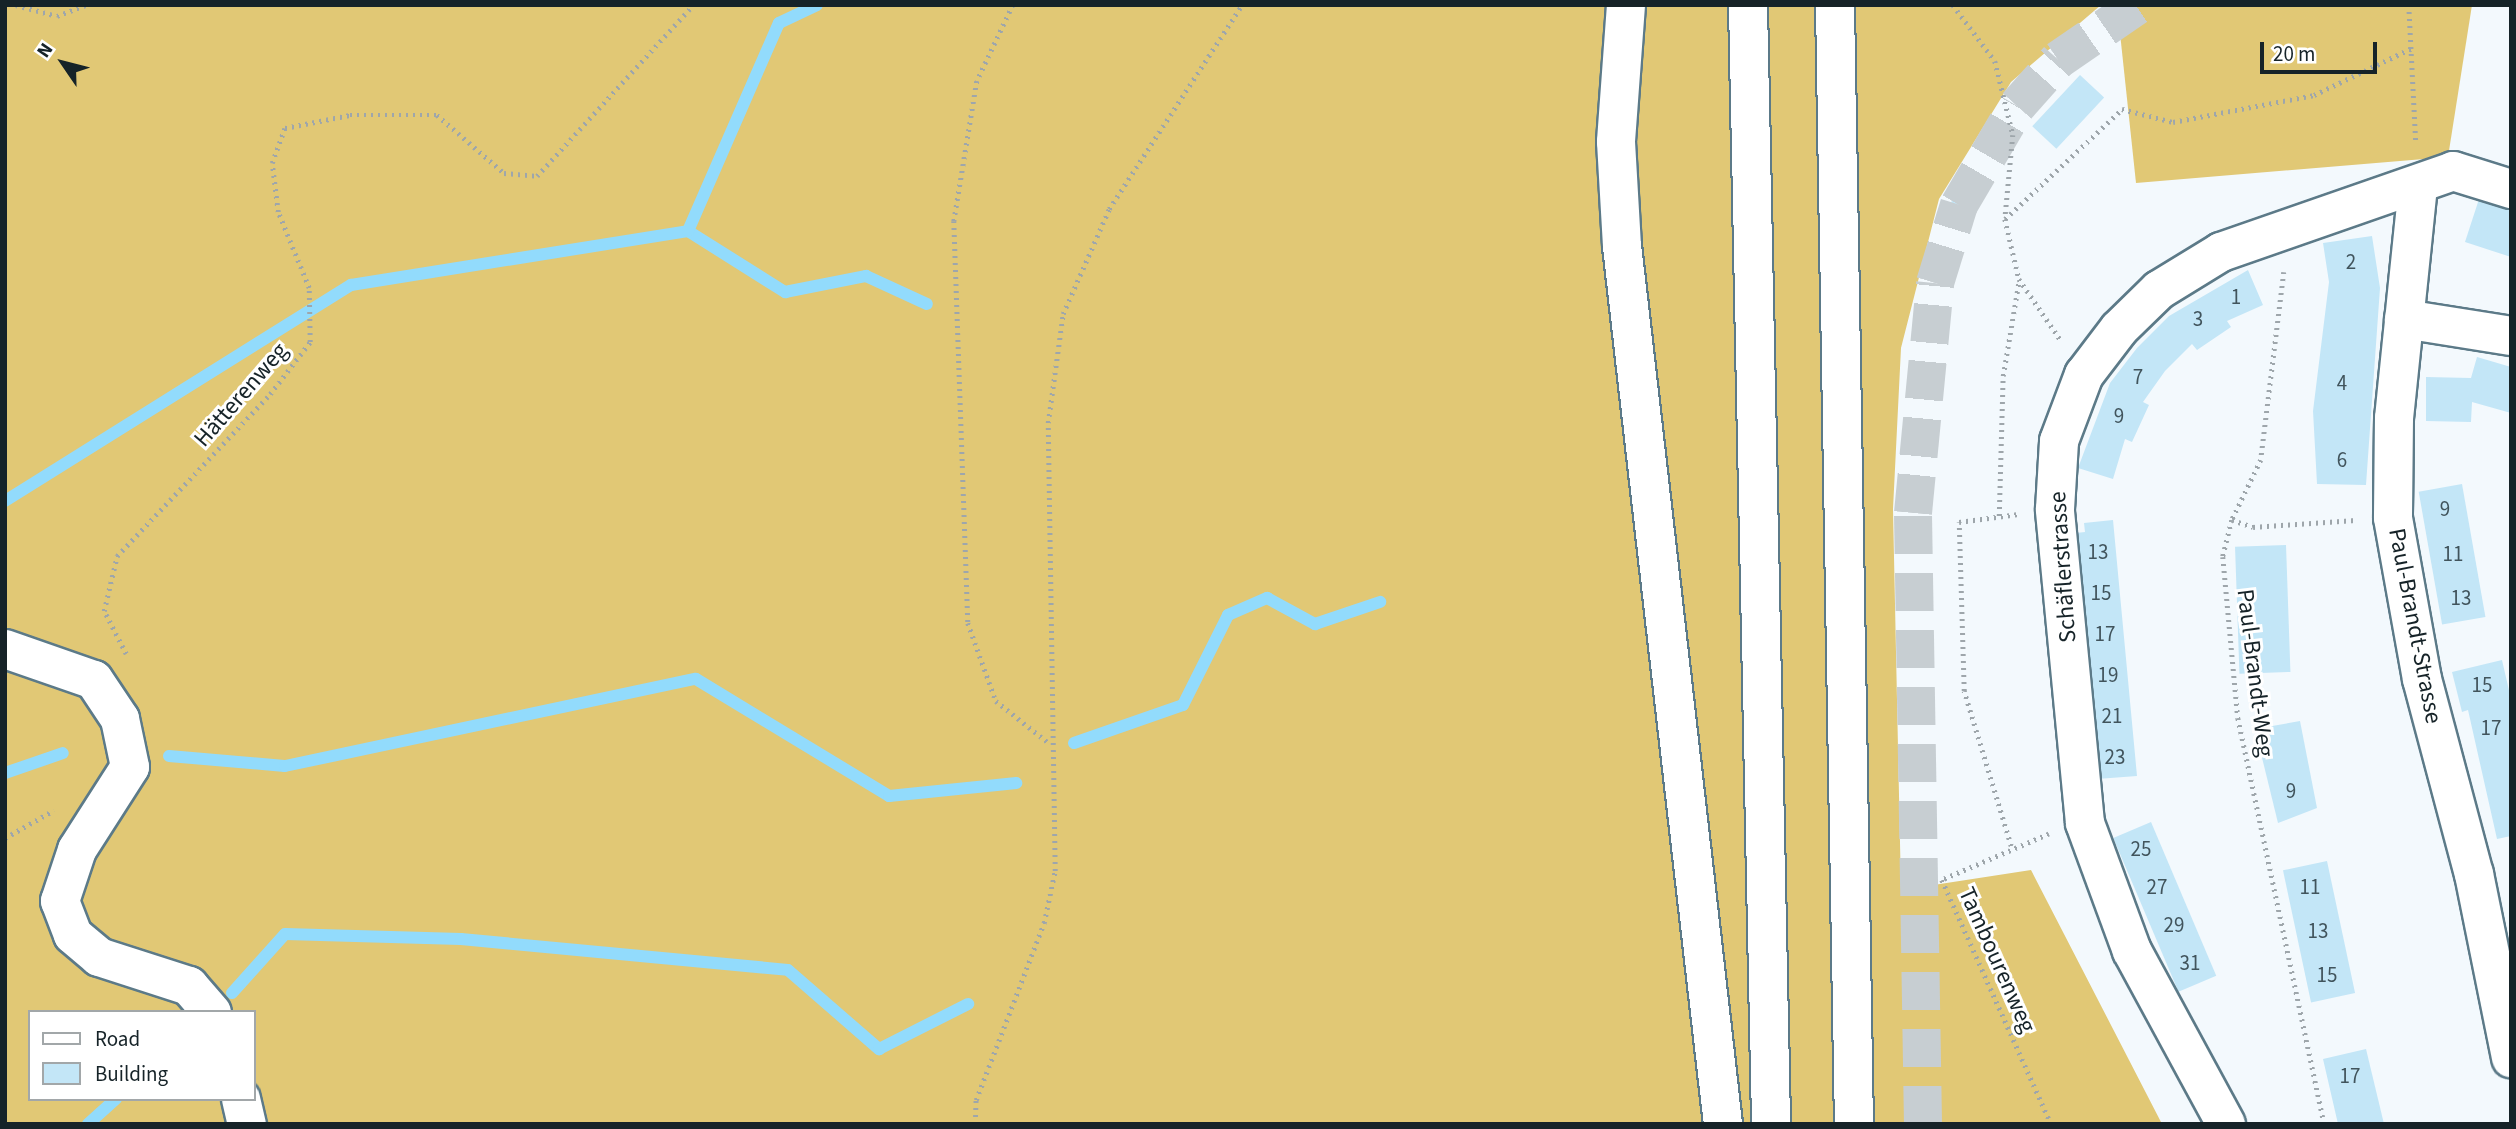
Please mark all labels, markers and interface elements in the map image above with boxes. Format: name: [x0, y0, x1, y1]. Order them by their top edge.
north arrow: [28, 28, 98, 98]
scale bar: [2264, 28, 2381, 72]
text: N: [31, 38, 60, 64]
text: 20 m: [2273, 39, 2315, 69]
house number: 2: [2346, 249, 2356, 275]
house number: 1: [2231, 284, 2241, 310]
house number: 3: [2193, 306, 2203, 332]
street label: Hätterenweg: [188, 337, 294, 453]
house number: 7: [2133, 364, 2143, 390]
house number: 4: [2337, 370, 2347, 396]
house number: 9: [2114, 403, 2124, 429]
house number: 6: [2337, 447, 2347, 473]
street label: Schäflerstrasse: [2043, 490, 2083, 644]
house number: 9: [2440, 496, 2450, 522]
street label: Paul-Brandt-Strasse: [2382, 526, 2448, 726]
house number: 13: [2088, 539, 2108, 565]
house number: 11: [2443, 541, 2463, 567]
house number: 15: [2091, 580, 2111, 606]
house number: 13: [2451, 585, 2471, 611]
street label: Paul-Brandt-Weg: [2230, 587, 2280, 759]
house number: 17: [2095, 621, 2115, 647]
house number: 19: [2098, 662, 2118, 688]
house number: 15: [2472, 672, 2492, 698]
house number: 21: [2102, 703, 2122, 729]
house number: 17: [2481, 715, 2501, 741]
house number: 23: [2105, 744, 2125, 770]
house number: 9: [2286, 778, 2296, 804]
house number: 25: [2131, 836, 2151, 862]
house number: 27: [2147, 874, 2167, 900]
house number: 11: [2300, 874, 2320, 900]
street label: Tambourenweg: [1952, 883, 2042, 1037]
house number: 29: [2164, 912, 2184, 938]
house number: 13: [2308, 918, 2328, 944]
house number: 31: [2180, 950, 2200, 976]
house number: 15: [2317, 962, 2337, 988]
legend: [28, 1010, 256, 1101]
text: Road: [95, 1024, 140, 1054]
text: Building: [95, 1059, 168, 1089]
house number: 17: [2340, 1063, 2360, 1089]

